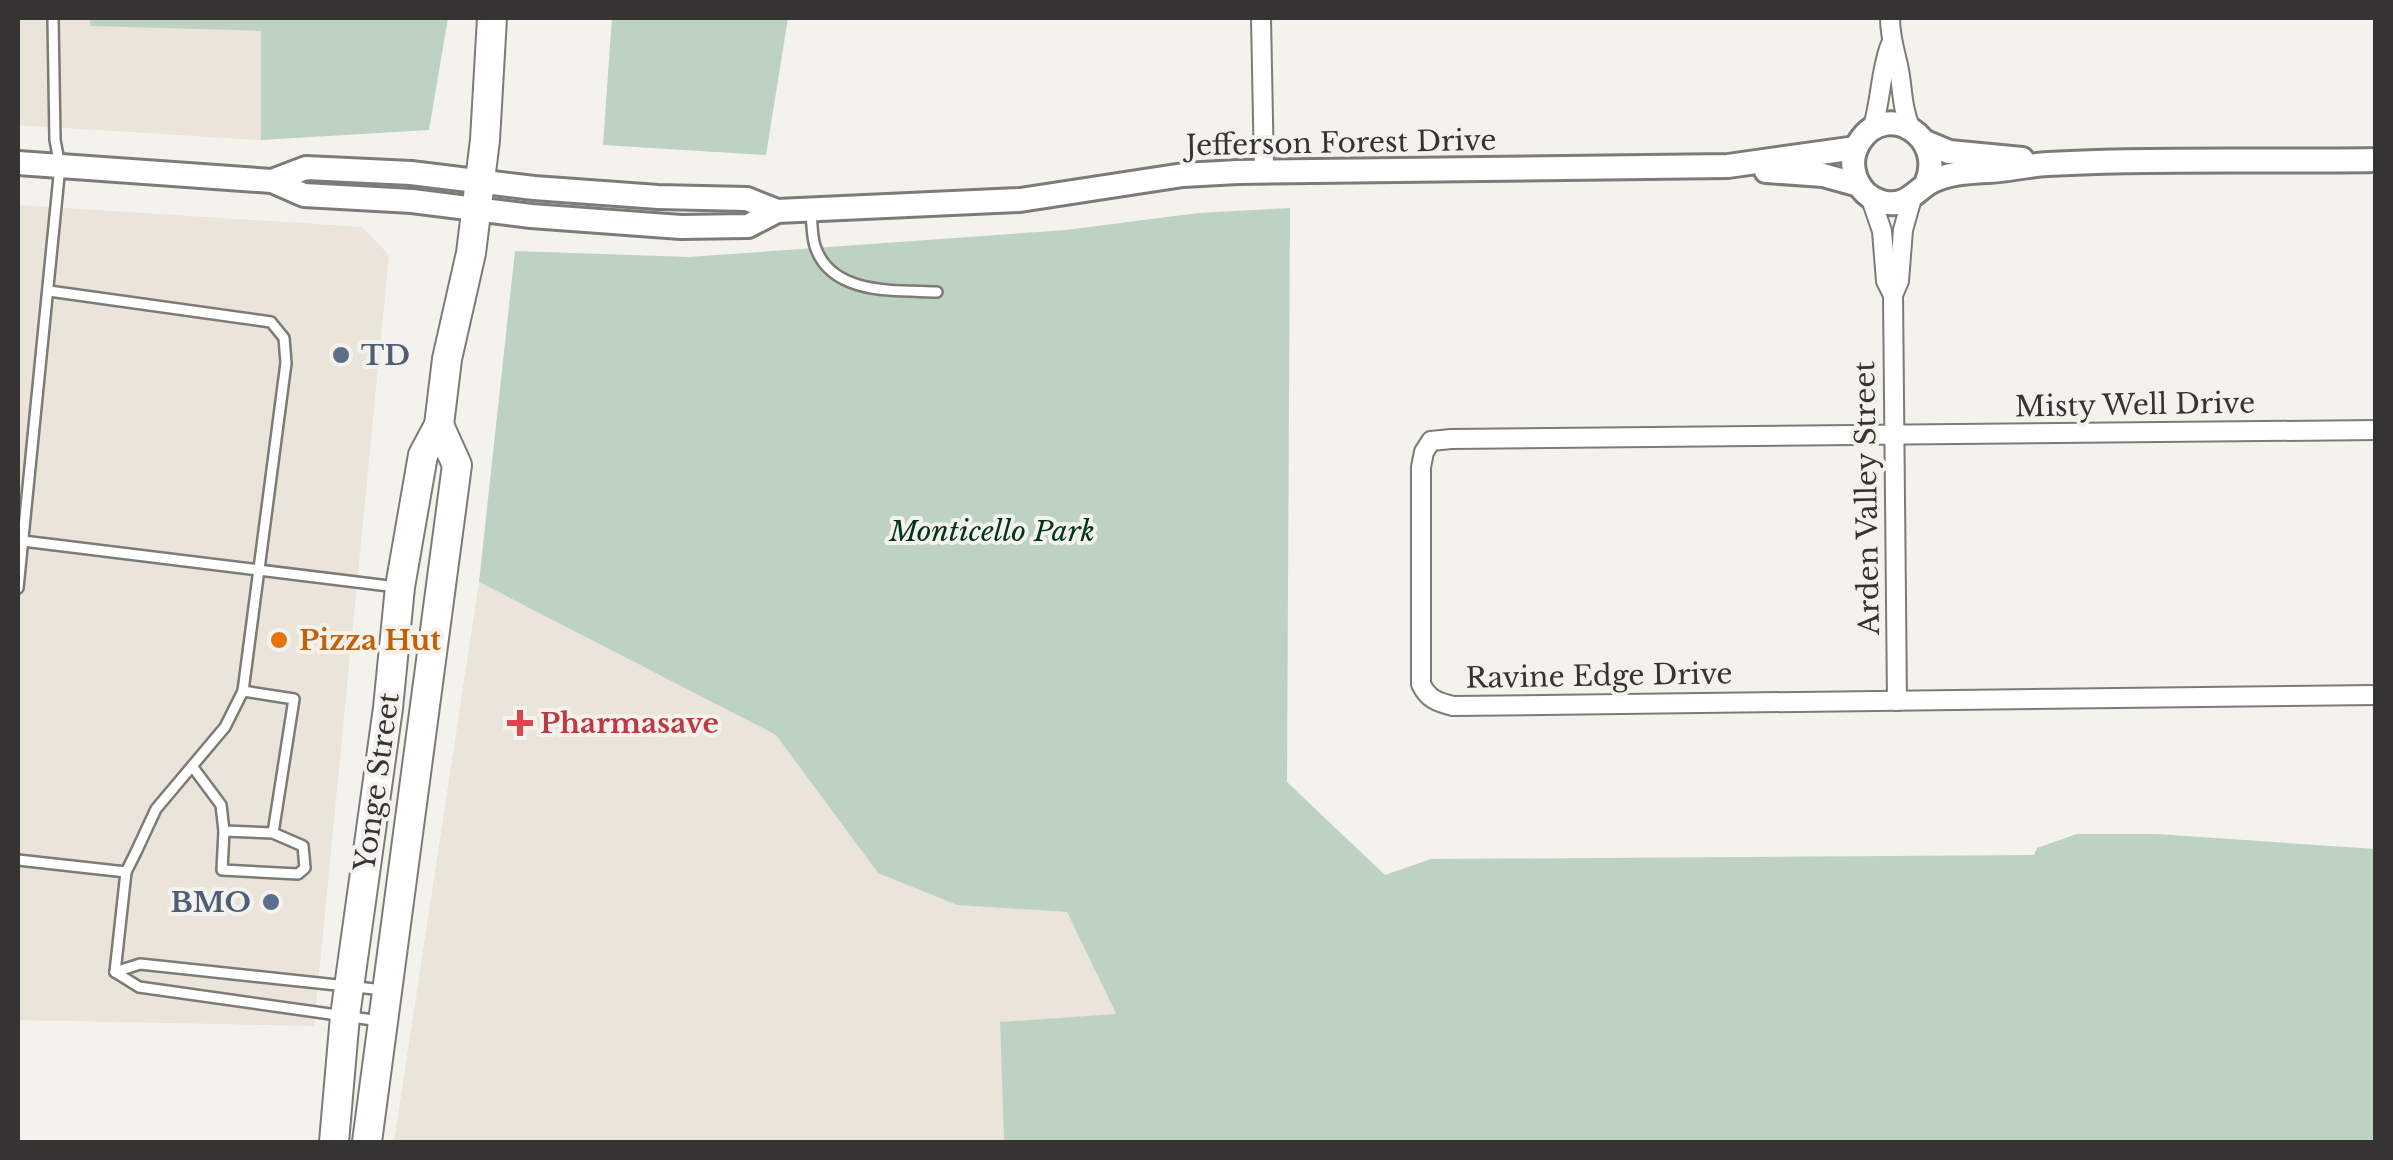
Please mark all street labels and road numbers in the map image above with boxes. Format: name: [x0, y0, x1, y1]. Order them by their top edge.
street label: Jefferson Forest Drive: [1181, 123, 1497, 163]
street label: Arden Valley Street: [1847, 360, 1887, 636]
street label: Misty Well Drive: [2015, 385, 2255, 425]
street label: Ravine Edge Drive: [1465, 656, 1733, 696]
street label: Yonge Street: [347, 690, 407, 875]

